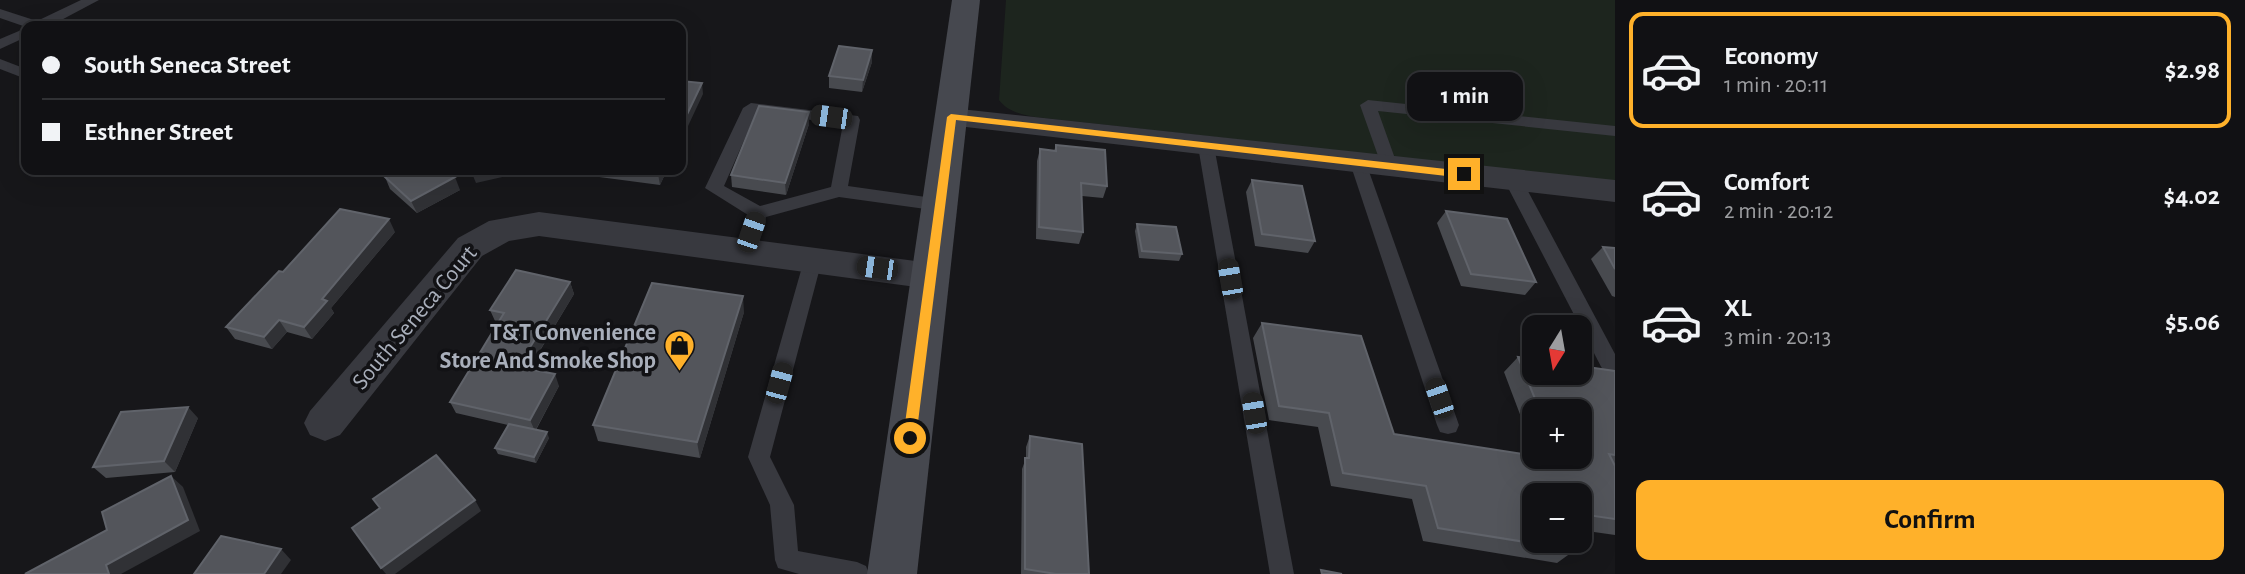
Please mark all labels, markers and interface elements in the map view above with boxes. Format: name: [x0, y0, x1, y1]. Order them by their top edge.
icon: car: [1640, 39, 1703, 102]
text: Economy: [1724, 43, 1818, 69]
text: South Seneca Street: [84, 52, 291, 78]
text: $2.98: [2165, 57, 2220, 83]
callout: 1 min: [1406, 72, 1522, 122]
text: 1 min · 20:11: [1724, 74, 1828, 97]
text: 1 min: [1441, 85, 1489, 108]
car: [809, 104, 854, 130]
text: Esthner Street: [84, 119, 233, 145]
route end: [1448, 158, 1480, 190]
icon: car: [1640, 165, 1703, 228]
text: Comfort: [1724, 169, 1809, 195]
text: $4.02: [2163, 183, 2220, 209]
text: 2 min · 20:12: [1724, 200, 1833, 223]
car: [735, 209, 768, 255]
street label: South Seneca Court: [348, 241, 482, 394]
car: [855, 255, 900, 281]
car: [1217, 256, 1244, 302]
icon: car: [1640, 291, 1703, 354]
text: XL: [1724, 295, 1751, 321]
text: $5.06: [2165, 309, 2220, 335]
north arrow: [1522, 315, 1592, 385]
map controls: [1522, 315, 1592, 553]
place label: T&T Convenience Store And Smoke Shop: [440, 321, 656, 373]
text: 3 min · 20:13: [1724, 326, 1831, 349]
shop icon: T&T Convenience Store And Smoke Shop: [662, 329, 696, 373]
car: [764, 360, 795, 406]
car: [1423, 375, 1456, 421]
car: [1241, 390, 1268, 436]
button: +: [1522, 399, 1592, 469]
route start: [894, 422, 926, 454]
button: Confirm: [1636, 480, 2224, 560]
button: −: [1522, 483, 1592, 553]

